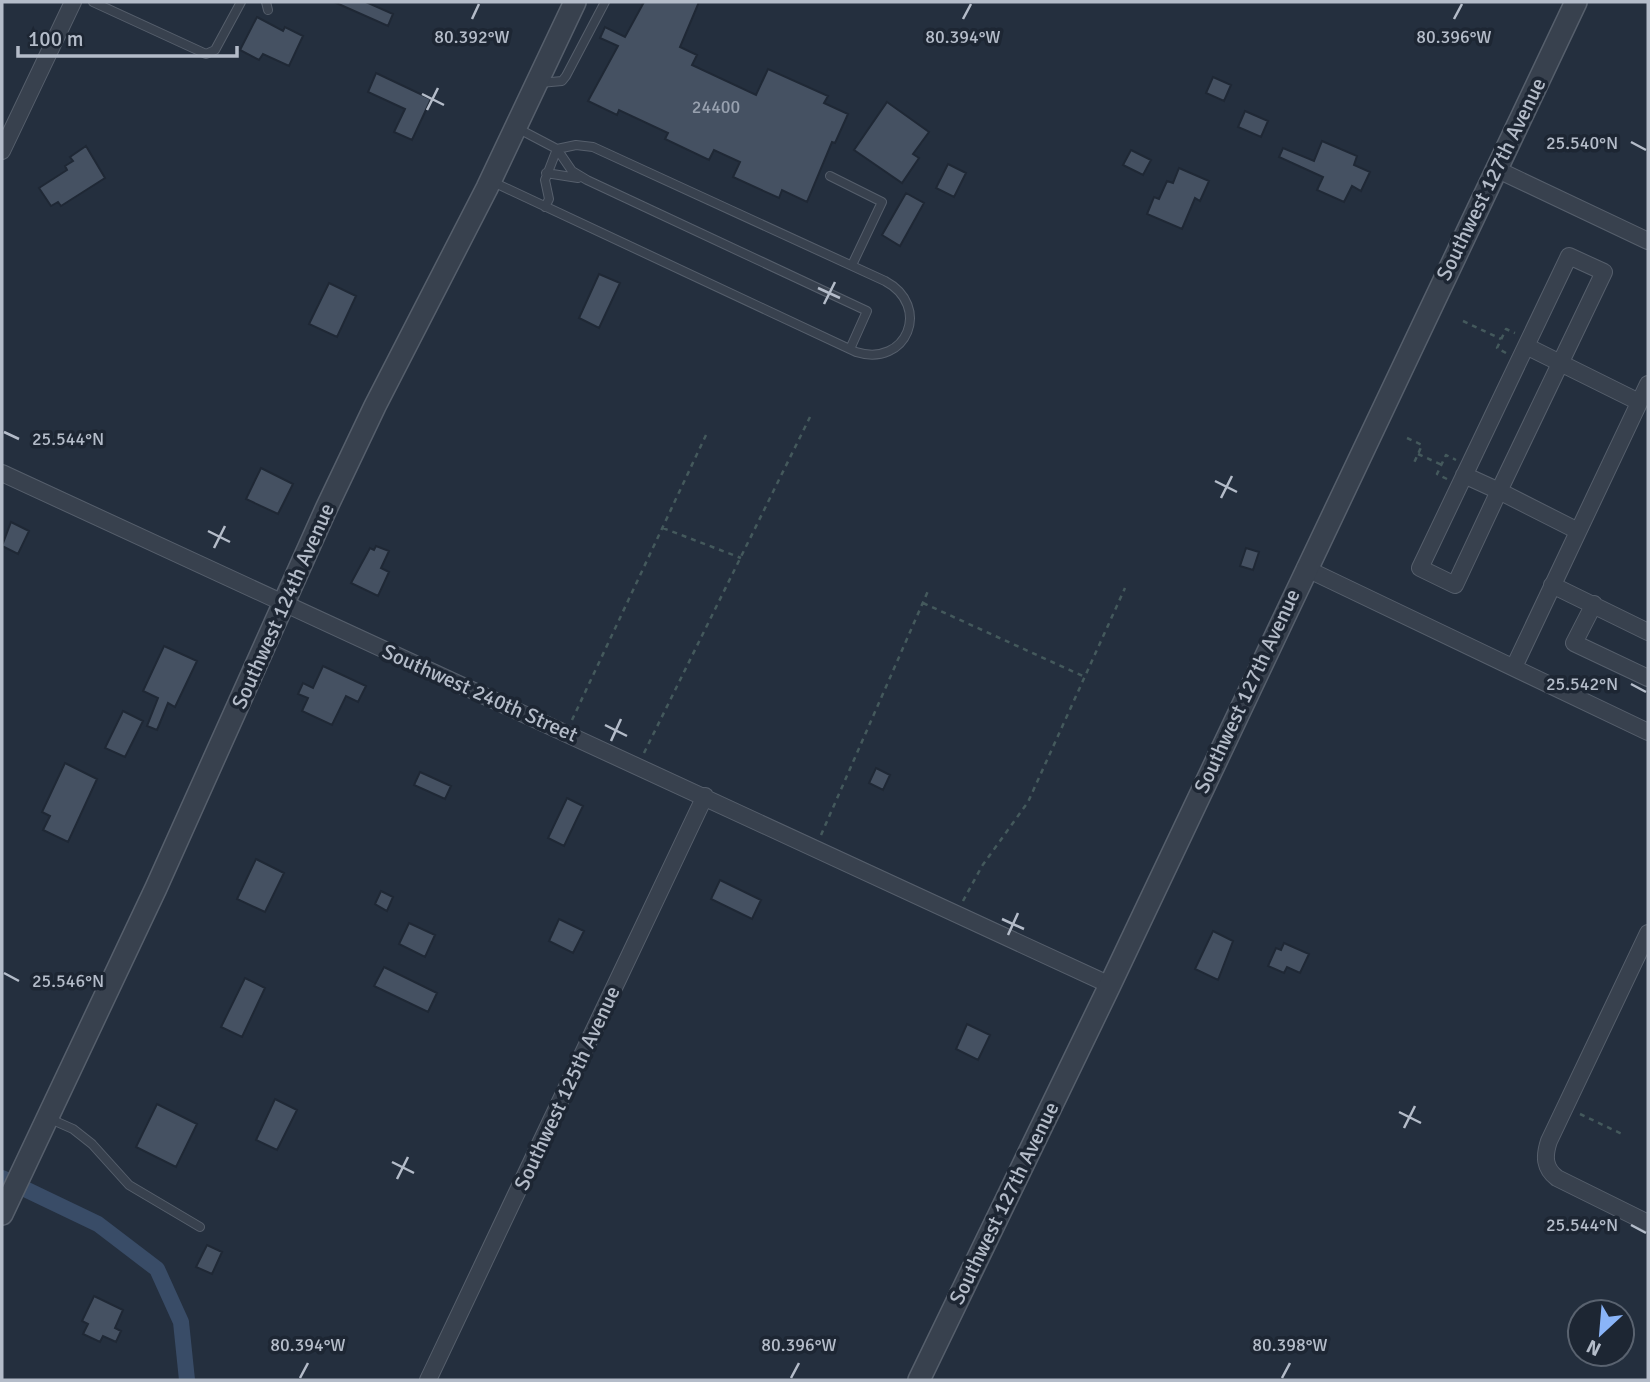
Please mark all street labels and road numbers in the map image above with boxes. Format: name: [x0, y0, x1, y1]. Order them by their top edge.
street label: Southwest 127th Avenue: [1431, 73, 1551, 285]
street label: Southwest 124th Avenue: [226, 499, 340, 713]
street label: Southwest 127th Avenue: [1188, 585, 1306, 797]
street label: Southwest 240th Street: [378, 638, 582, 748]
street label: Southwest 125th Avenue: [508, 982, 626, 1194]
street label: Southwest 127th Avenue: [944, 1097, 1064, 1309]

